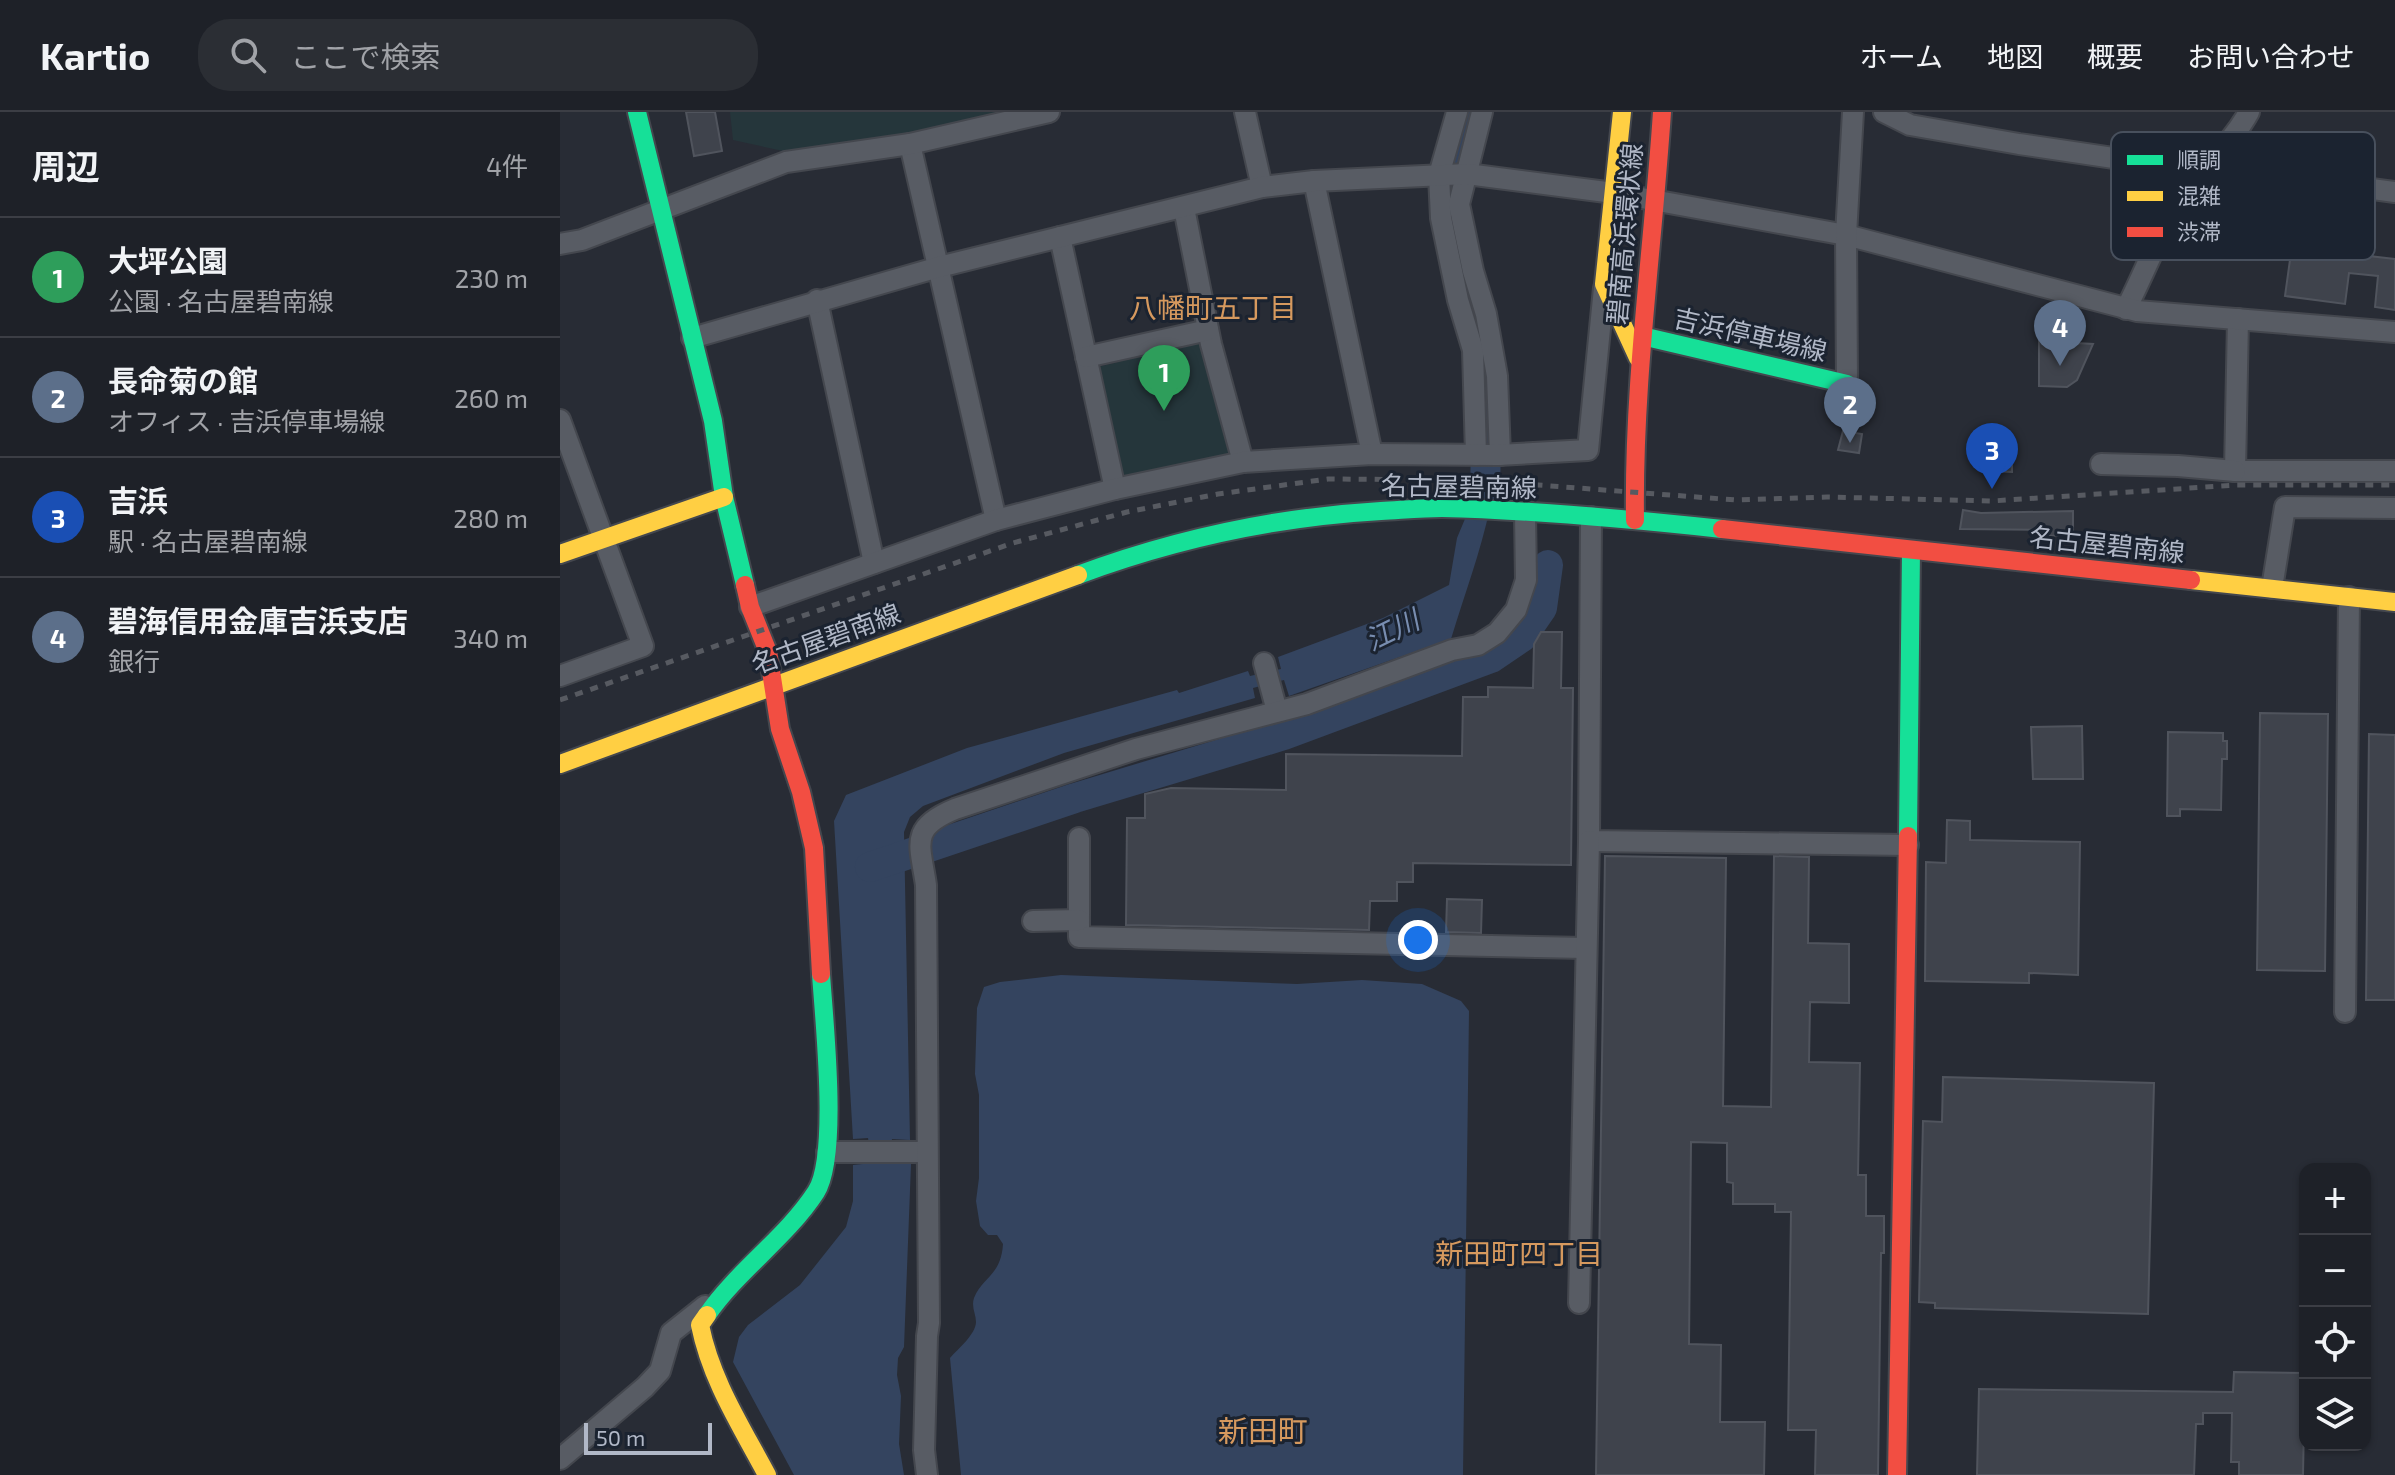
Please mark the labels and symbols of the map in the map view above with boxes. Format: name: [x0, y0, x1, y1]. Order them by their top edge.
legend: [2111, 132, 2375, 260]
street label: 碧南高浜環状線: [1600, 142, 1647, 326]
text: 順調: [2177, 146, 2221, 172]
text: 混雑: [2177, 182, 2221, 208]
text: 渋滞: [2177, 218, 2221, 244]
district label: 八幡町五丁目: [1129, 290, 1297, 324]
pin: 4: [2034, 300, 2086, 366]
street label: 吉浜停車場線: [1671, 301, 1830, 366]
pin: 1: [1138, 345, 1190, 411]
pin: 2: [1824, 377, 1876, 443]
pin: 3: [1966, 423, 2018, 489]
street label: 名古屋碧南線: [1381, 469, 1537, 502]
street label: 名古屋碧南線: [2028, 520, 2186, 567]
street label: 名古屋碧南線: [747, 596, 904, 679]
water label: 江川: [1359, 600, 1427, 657]
your location: [1398, 920, 1438, 960]
district label: 新田町四丁目: [1435, 1236, 1603, 1270]
district label: 新田町: [1218, 1412, 1308, 1448]
scale bar: [584, 1419, 712, 1455]

